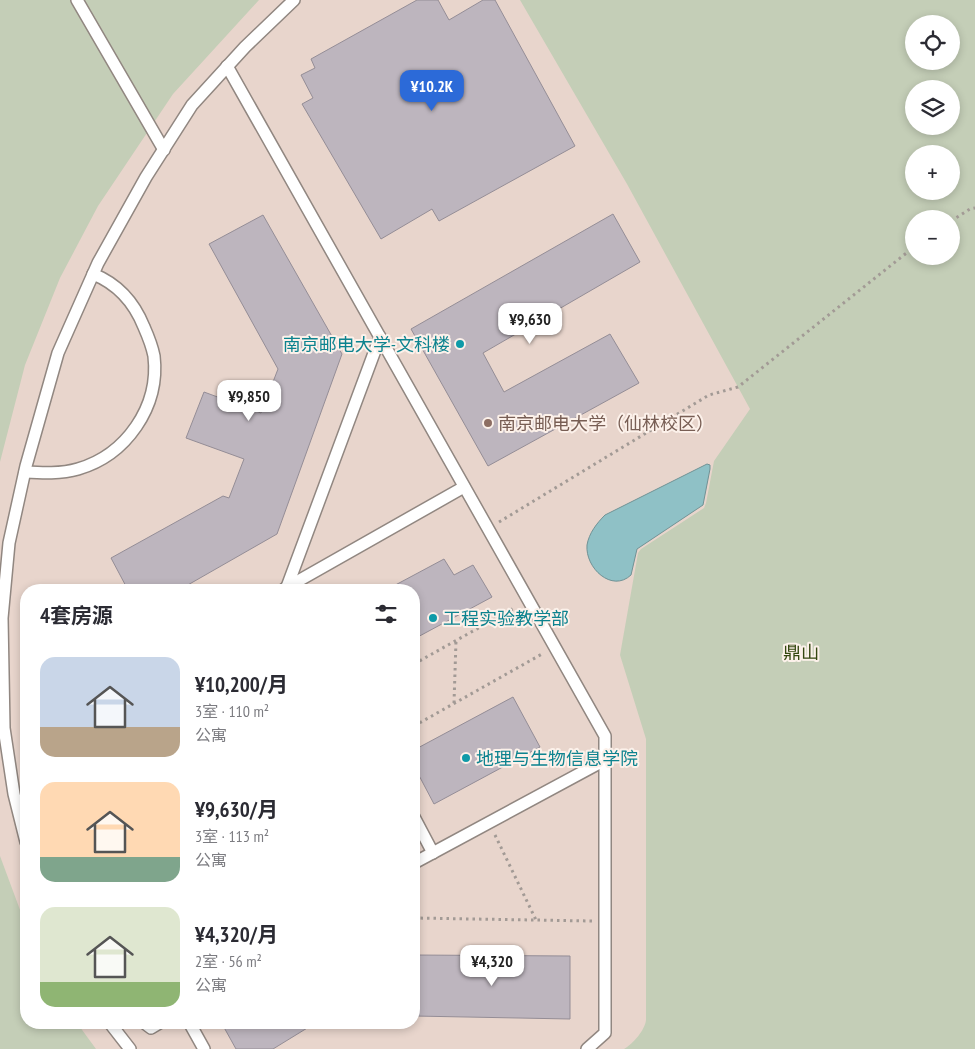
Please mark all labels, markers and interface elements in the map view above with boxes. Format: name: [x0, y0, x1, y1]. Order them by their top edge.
map controls: [905, 15, 960, 265]
button: locate: [905, 15, 960, 70]
pin: ¥10.2K: [391, 70, 473, 112]
text: ¥10.2K: [411, 76, 453, 96]
button: layers: [905, 80, 960, 135]
button: +: [905, 145, 960, 200]
button: −: [905, 210, 960, 265]
pin: ¥9,630: [489, 302, 571, 345]
text: ¥9,630: [509, 309, 551, 329]
place label: 南京邮电大学-文科楼: [283, 333, 450, 356]
marker: 南京邮电大学-文科楼: [454, 338, 466, 350]
pin: ¥9,850: [208, 380, 290, 422]
text: ¥9,850: [228, 386, 270, 406]
place label: 南京邮电大学（仙林校区）: [498, 412, 714, 435]
marker: 南京邮电大学（仙林校区）: [482, 417, 494, 429]
icon: filters: [372, 600, 400, 628]
text: 4套房源: [40, 602, 113, 629]
place label: 工程实验教学部: [443, 607, 569, 630]
marker: 工程实验教学部: [427, 612, 439, 624]
park label: 鼎山: [783, 641, 819, 664]
text: ¥10,200/月: [195, 671, 288, 698]
icon: home: [80, 677, 140, 737]
text: 3室 · 110 m²: [195, 701, 269, 721]
text: 公寓: [195, 725, 227, 745]
place label: 地理与生物信息学院: [476, 747, 638, 770]
marker: 地理与生物信息学院: [460, 752, 472, 764]
text: ¥9,630/月: [195, 796, 278, 823]
icon: home: [80, 802, 140, 862]
text: 3室 · 113 m²: [195, 826, 269, 846]
text: 公寓: [195, 850, 227, 870]
text: ¥4,320/月: [195, 921, 278, 948]
icon: home: [80, 927, 140, 987]
pin: ¥4,320: [451, 944, 533, 987]
text: 2室 · 56 m²: [195, 951, 262, 971]
text: ¥4,320: [471, 951, 513, 971]
text: 公寓: [195, 975, 227, 995]

